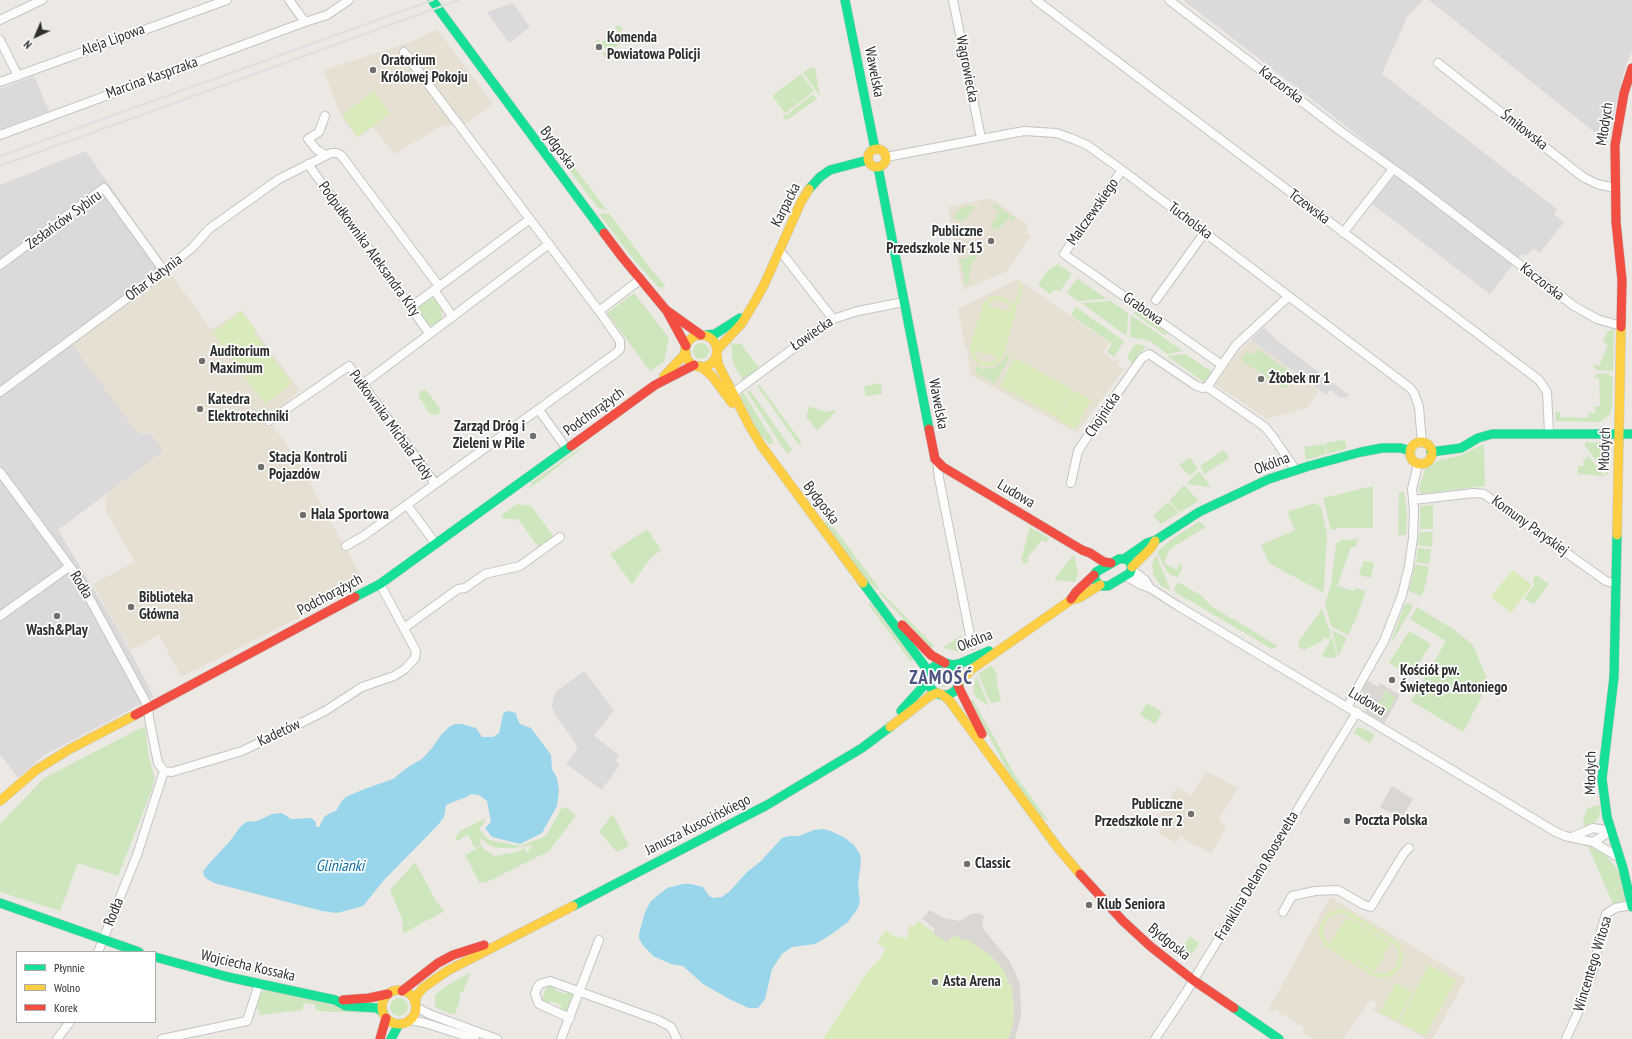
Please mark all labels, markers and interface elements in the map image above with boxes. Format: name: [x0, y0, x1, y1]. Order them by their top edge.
north arrow: [16, 16, 56, 56]
street label: Aleja Lipowa: [79, 20, 147, 60]
place label: Komenda Powiatowa Policji: [607, 29, 700, 64]
street label: Wągrowiecka: [952, 34, 982, 104]
text: N: [21, 38, 35, 52]
marker: Komenda Powiatowa Policji: [594, 42, 604, 52]
street label: Wawelska: [860, 45, 888, 99]
place label: Oratorium Królowej Pokoju: [381, 52, 468, 87]
street label: Marcina Kasprzaka: [104, 53, 200, 103]
street label: Kaczorska: [1255, 62, 1307, 108]
marker: Oratorium Królowej Pokoju: [368, 65, 378, 75]
street label: Młodych: [1593, 101, 1617, 147]
street label: Śmiłowska: [1497, 106, 1551, 154]
street label: Bydgoska: [536, 123, 580, 173]
street label: Malczewskiego: [1063, 175, 1123, 249]
street label: Podpułkownika Aleksandra Kity: [314, 178, 424, 320]
street label: Karpacka: [767, 180, 805, 230]
street label: Zesłańców Sybiru: [23, 186, 105, 254]
street label: Tczewska: [1285, 186, 1333, 228]
street label: Tucholska: [1164, 199, 1216, 243]
place label: Publiczne Przedszkole Nr 15: [886, 223, 983, 258]
marker: Publiczne Przedszkole Nr 15: [986, 236, 996, 246]
street label: Ofiar Katynia: [122, 251, 186, 305]
street label: Kaczorska: [1516, 259, 1568, 305]
street label: Grabowa: [1119, 289, 1167, 329]
street label: Łowiecka: [787, 313, 837, 355]
place label: Auditorium Maximum: [210, 343, 270, 378]
marker: Auditorium Maximum: [197, 356, 207, 366]
street label: Pułkownika Michała Zioły: [345, 367, 437, 483]
place label: Żłobek nr 1: [1269, 370, 1330, 388]
marker: Żłobek nr 1: [1256, 374, 1266, 384]
street label: Wawelska: [924, 377, 952, 431]
street label: Podchorążych: [560, 384, 628, 440]
street label: Chojnicka: [1082, 389, 1124, 441]
place label: Katedra Elektrotechniki: [208, 391, 289, 426]
marker: Katedra Elektrotechniki: [195, 404, 205, 414]
place label: Zarząd Dróg i Zieleni w Pile: [453, 418, 525, 453]
street label: Młodych: [1595, 427, 1615, 471]
marker: Zarząd Dróg i Zieleni w Pile: [528, 431, 538, 441]
place label: Stacja Kontroli Pojazdów: [269, 449, 347, 484]
street label: Okólna: [1252, 449, 1292, 479]
marker: Stacja Kontroli Pojazdów: [256, 462, 266, 472]
street label: Ludowa: [994, 476, 1038, 512]
street label: Bydgoska: [799, 478, 843, 528]
street label: Komuny Paryskiej: [1488, 492, 1572, 560]
place label: Hala Sportowa: [311, 506, 389, 524]
marker: Hala Sportowa: [298, 510, 308, 520]
street label: Rodła: [66, 568, 96, 602]
street label: Podchorążych: [295, 570, 365, 620]
place label: Biblioteka Główna: [139, 589, 193, 624]
marker: Biblioteka Główna: [126, 602, 136, 612]
marker: Wash&Play: [52, 611, 62, 621]
place label: Wash&Play: [26, 622, 88, 640]
street label: Okólna: [955, 626, 995, 656]
place label: Kościół pw. Świętego Antoniego: [1400, 662, 1508, 697]
district label: ZAMOŚĆ: [909, 668, 973, 690]
marker: Kościół pw. Świętego Antoniego: [1387, 675, 1397, 685]
street label: Ludowa: [1345, 684, 1389, 720]
street label: Kadetów: [255, 715, 303, 751]
street label: Młodych: [1582, 751, 1600, 795]
street label: Janusza Kusocińskiego: [642, 791, 754, 859]
place label: Publiczne Przedszkole nr 2: [1095, 796, 1183, 831]
street label: Franklina Delano Roosevelta: [1211, 808, 1303, 944]
marker: Publiczne Przedszkole nr 2: [1186, 809, 1196, 819]
place label: Poczta Polska: [1355, 812, 1427, 830]
marker: Poczta Polska: [1342, 816, 1352, 826]
place label: Classic: [975, 855, 1011, 873]
water label: Glinianki: [316, 856, 364, 876]
marker: Classic: [962, 859, 972, 869]
street label: Rodła: [100, 895, 128, 929]
place label: Klub Seniora: [1097, 896, 1165, 914]
marker: Klub Seniora: [1084, 900, 1094, 910]
street label: Wincentego Witosa: [1570, 914, 1616, 1014]
street label: Bydgoska: [1144, 920, 1194, 964]
street label: Wojciecha Kossaka: [199, 946, 297, 986]
legend: [16, 951, 156, 1023]
text: Płynnie: [54, 960, 85, 975]
place label: Asta Arena: [943, 973, 1001, 991]
marker: Asta Arena: [930, 977, 940, 987]
text: Wolno: [54, 980, 80, 995]
text: Korek: [54, 1000, 78, 1015]

